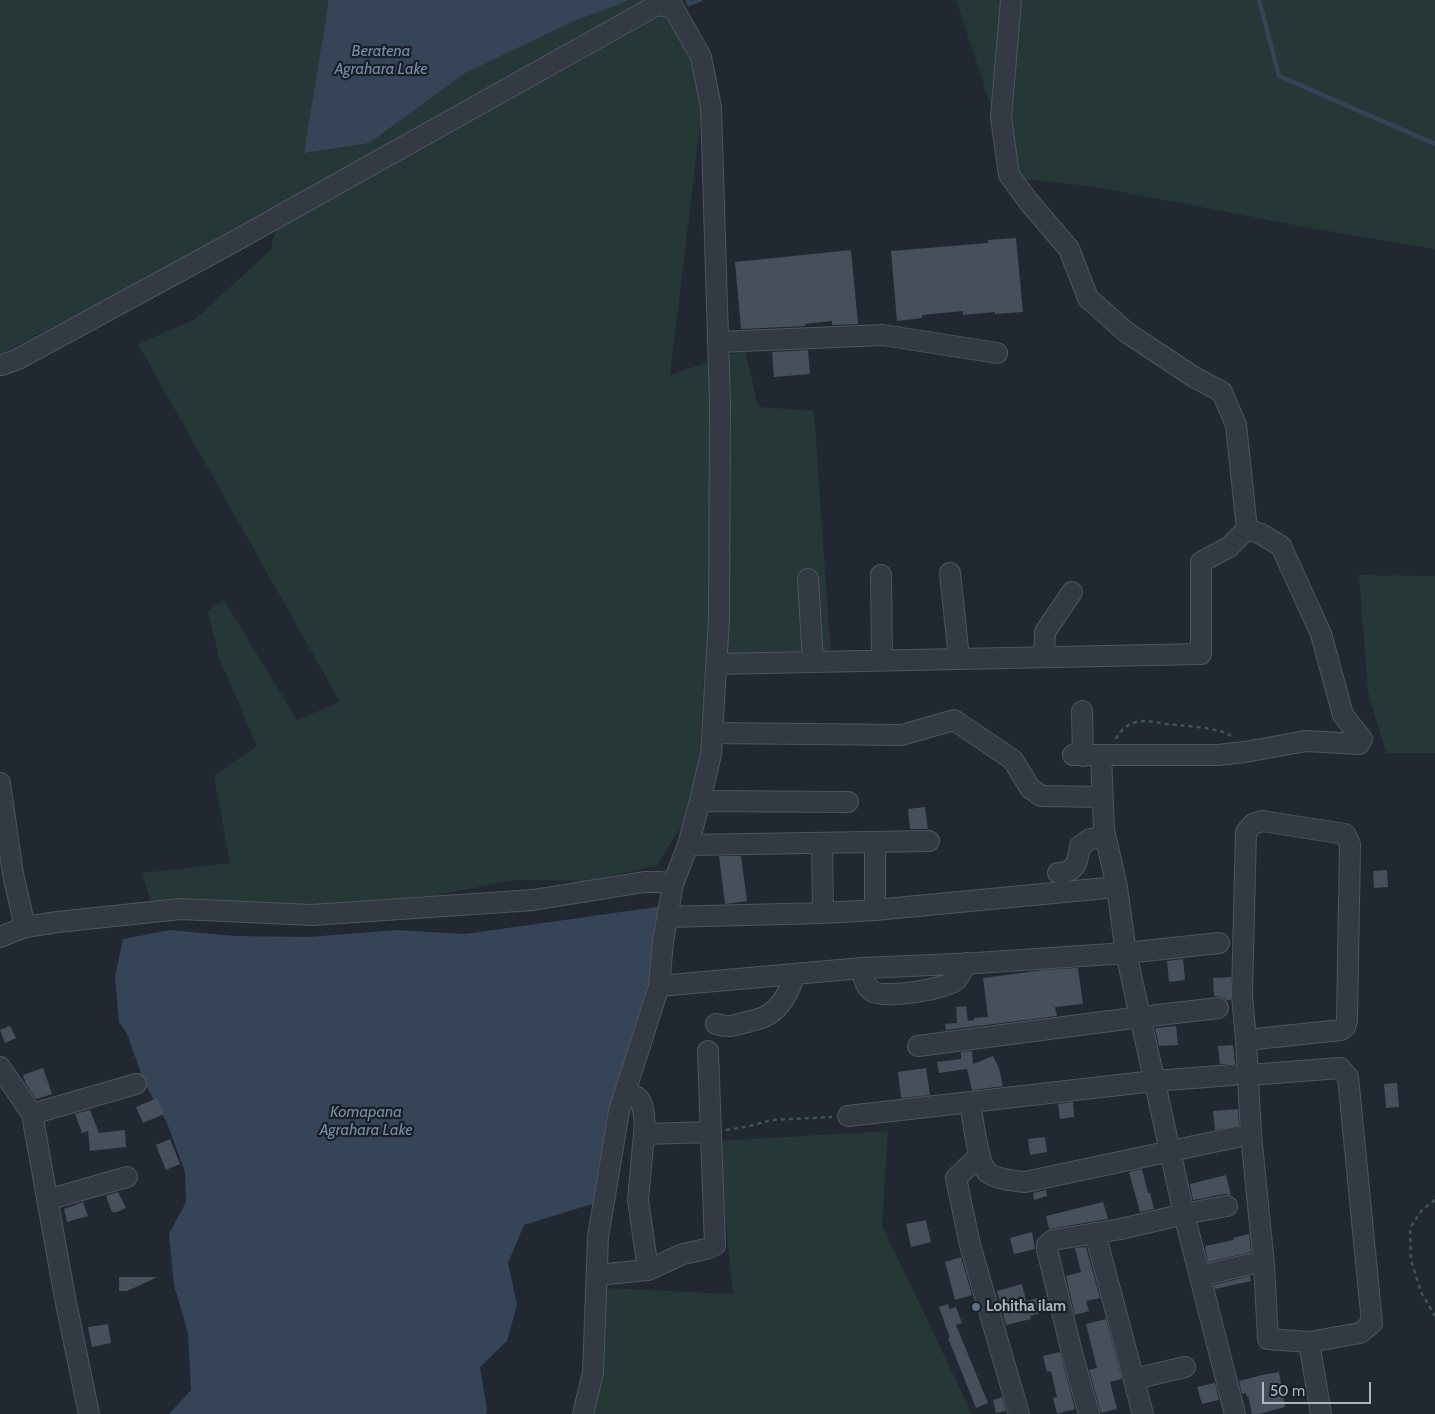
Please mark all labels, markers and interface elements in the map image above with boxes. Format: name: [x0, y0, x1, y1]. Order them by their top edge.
water label: Beratena Agrahara Lake: [334, 41, 428, 79]
water label: Komapana Agrahara Lake: [319, 1102, 413, 1140]
place label: Lohitha ilam: [986, 1298, 1066, 1316]
marker: Lohitha ilam: [970, 1301, 982, 1313]
scale bar: [1265, 1372, 1374, 1404]
text: 50 m: [1270, 1382, 1305, 1400]

